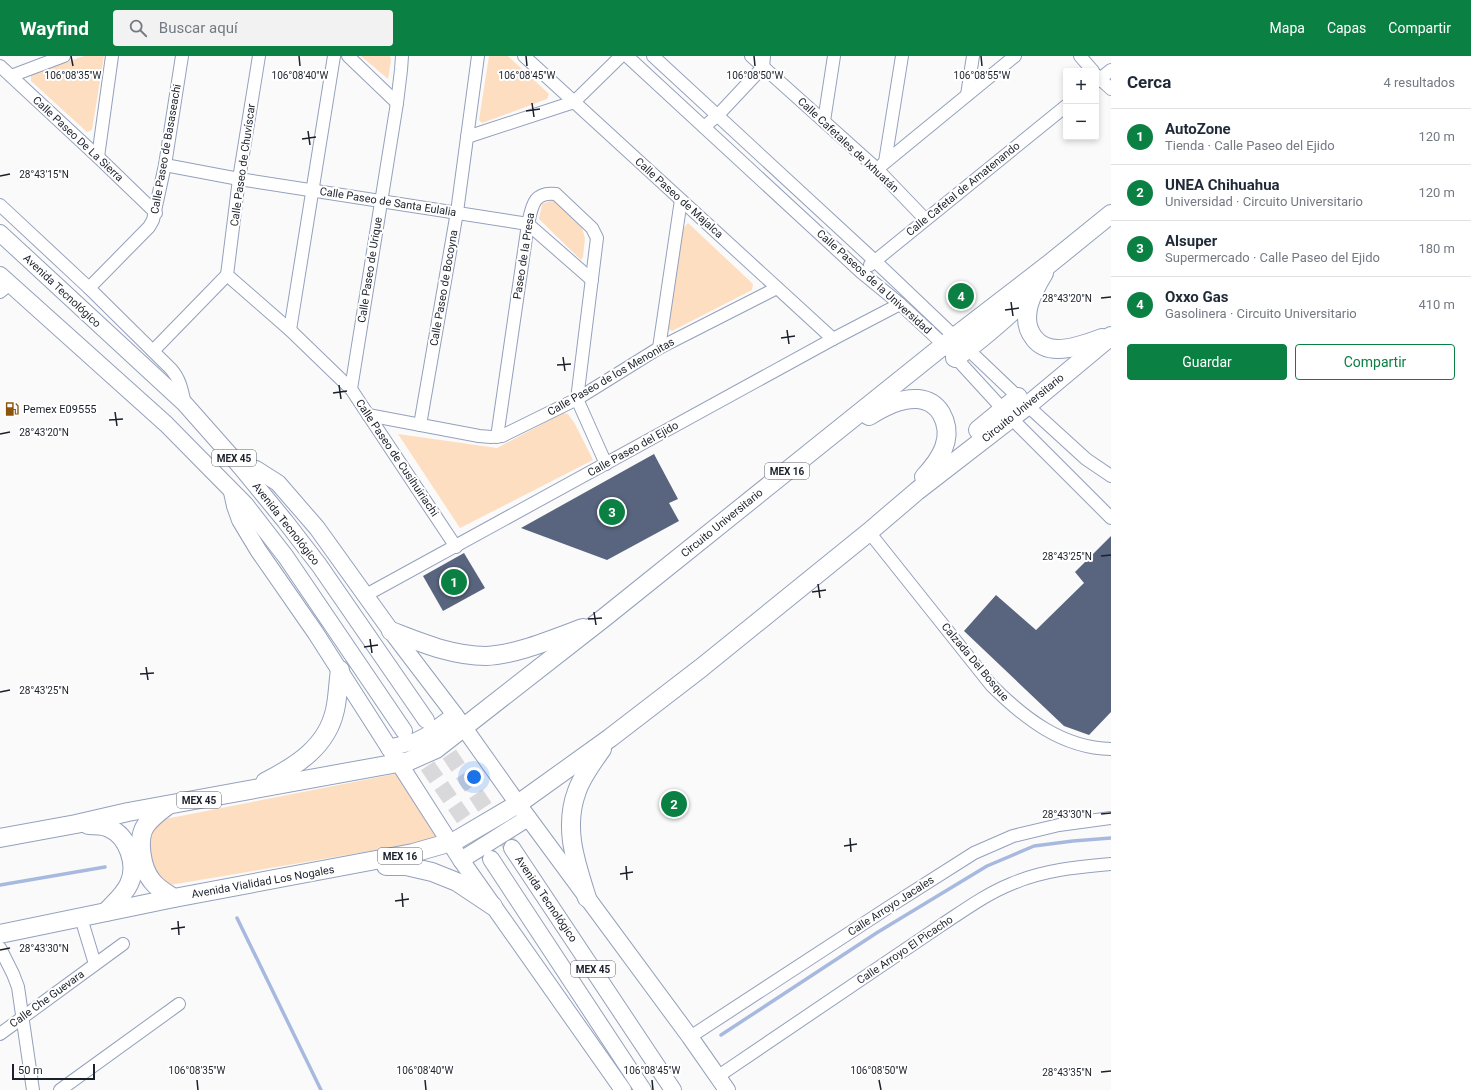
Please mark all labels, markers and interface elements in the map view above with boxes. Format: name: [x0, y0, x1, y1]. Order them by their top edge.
search box: [113, 10, 393, 46]
text: Wayfind: [20, 17, 89, 40]
icon: search: [127, 17, 149, 39]
text: Buscar aquí: [159, 19, 238, 37]
text: Mapa: [1270, 20, 1305, 36]
text: Capas: [1327, 20, 1366, 36]
text: Compartir: [1388, 20, 1451, 36]
map controls: [1063, 68, 1099, 140]
button: +: [1063, 68, 1099, 104]
text: 106°08'35"W: [45, 70, 102, 81]
text: 106°08'40"W: [272, 70, 329, 81]
text: 106°08'45"W: [499, 70, 556, 81]
text: 106°08'50"W: [727, 70, 784, 81]
text: 106°08'55"W: [954, 70, 1011, 81]
text: Cerca: [1127, 72, 1171, 92]
text: 4 resultados: [1383, 75, 1455, 90]
street label: Calle Paseo de Basaseachi: [148, 83, 184, 215]
street label: Calle Paseo De La Sierra: [30, 94, 126, 184]
street label: Calle Cafetales de Ixhuatán: [795, 95, 901, 195]
street label: Calle Paseo de Chuvíscar: [228, 103, 258, 227]
button: −: [1063, 104, 1099, 140]
text: AutoZone: [1165, 120, 1231, 138]
text: 1: [1136, 129, 1144, 144]
text: 120 m: [1418, 129, 1455, 144]
text: Tienda · Calle Paseo del Ejido: [1165, 138, 1335, 153]
street label: Calle Cafetal de Amatenando: [904, 139, 1022, 239]
street label: Calle Paseo de Majalca: [632, 155, 726, 241]
text: 28°43'15"N: [19, 169, 69, 180]
text: UNEA Chihuahua: [1165, 176, 1280, 194]
street label: Calle Paseo de Santa Eulalia: [319, 185, 457, 219]
text: 2: [1136, 185, 1144, 200]
text: 120 m: [1418, 185, 1455, 200]
text: Universidad · Circuito Universitario: [1165, 194, 1363, 209]
street label: Paseo de la Presa: [511, 212, 537, 300]
street label: Calle Paseo de Urique: [355, 216, 385, 324]
street label: Calle Paseos de la Universidad: [814, 227, 934, 337]
street label: Calle Paseo de Bocoyna: [427, 229, 461, 347]
text: Alsuper: [1165, 232, 1217, 250]
text: 3: [1136, 241, 1144, 256]
text: 180 m: [1418, 241, 1455, 256]
text: Supermercado · Calle Paseo del Ejido: [1165, 250, 1380, 265]
street label: Avenida Tecnológico: [21, 252, 103, 330]
pin: 4: [948, 281, 974, 311]
text: Oxxo Gas: [1165, 288, 1229, 306]
text: 28°43'20"N: [1042, 293, 1092, 304]
text: 4: [1136, 297, 1144, 312]
text: 410 m: [1418, 297, 1455, 312]
text: Gasolinera · Circuito Universitario: [1165, 306, 1357, 321]
street label: Calle Paseo de los Menonitas: [545, 335, 677, 419]
button: Guardar: [1127, 344, 1287, 380]
button: Compartir: [1295, 344, 1455, 380]
street label: Circuito Universitario: [979, 371, 1067, 445]
street label: Calle Paseo de Cusihuiriachi: [353, 397, 441, 519]
fuel station icon: Pemex E09555: [4, 401, 20, 417]
place label: Pemex E09555: [23, 403, 97, 416]
street label: Calle Paseo del Ejido: [585, 419, 681, 479]
text: 28°43'20"N: [19, 427, 69, 438]
road number: MEX 45: [212, 450, 256, 466]
road number: MEX 16: [765, 463, 809, 479]
street label: Avenida Tecnológico: [250, 480, 322, 568]
street label: Circuito Universitario: [678, 486, 766, 560]
pin: 3: [599, 497, 625, 527]
text: 28°43'25"N: [1042, 551, 1092, 562]
pin: 1: [441, 567, 467, 597]
street label: Calzada Del Bosque: [939, 620, 1011, 704]
text: 28°43'25"N: [19, 685, 69, 696]
your location: [464, 767, 484, 787]
pin: 2: [661, 789, 687, 819]
road number: MEX 45: [177, 792, 221, 808]
text: 28°43'30"N: [1042, 809, 1092, 820]
road number: MEX 16: [378, 848, 422, 864]
street label: Avenida Tecnológico: [512, 853, 580, 945]
street label: Avenida Vialidad Los Nogales: [191, 863, 336, 901]
street label: Calle Arroyo Jacales: [846, 873, 937, 939]
street label: Calle Arroyo El Picacho: [855, 913, 955, 987]
text: 28°43'30"N: [19, 943, 69, 954]
road number: MEX 45: [571, 961, 615, 977]
street label: Calle Che Guevara: [7, 968, 87, 1030]
scale bar: [12, 1062, 95, 1081]
text: 50 m: [18, 1064, 43, 1077]
text: 106°08'35"W: [169, 1065, 226, 1076]
text: 106°08'40"W: [397, 1065, 454, 1076]
text: 106°08'45"W: [624, 1065, 681, 1076]
text: 106°08'50"W: [851, 1065, 908, 1076]
text: 28°43'35"N: [1042, 1067, 1092, 1078]

